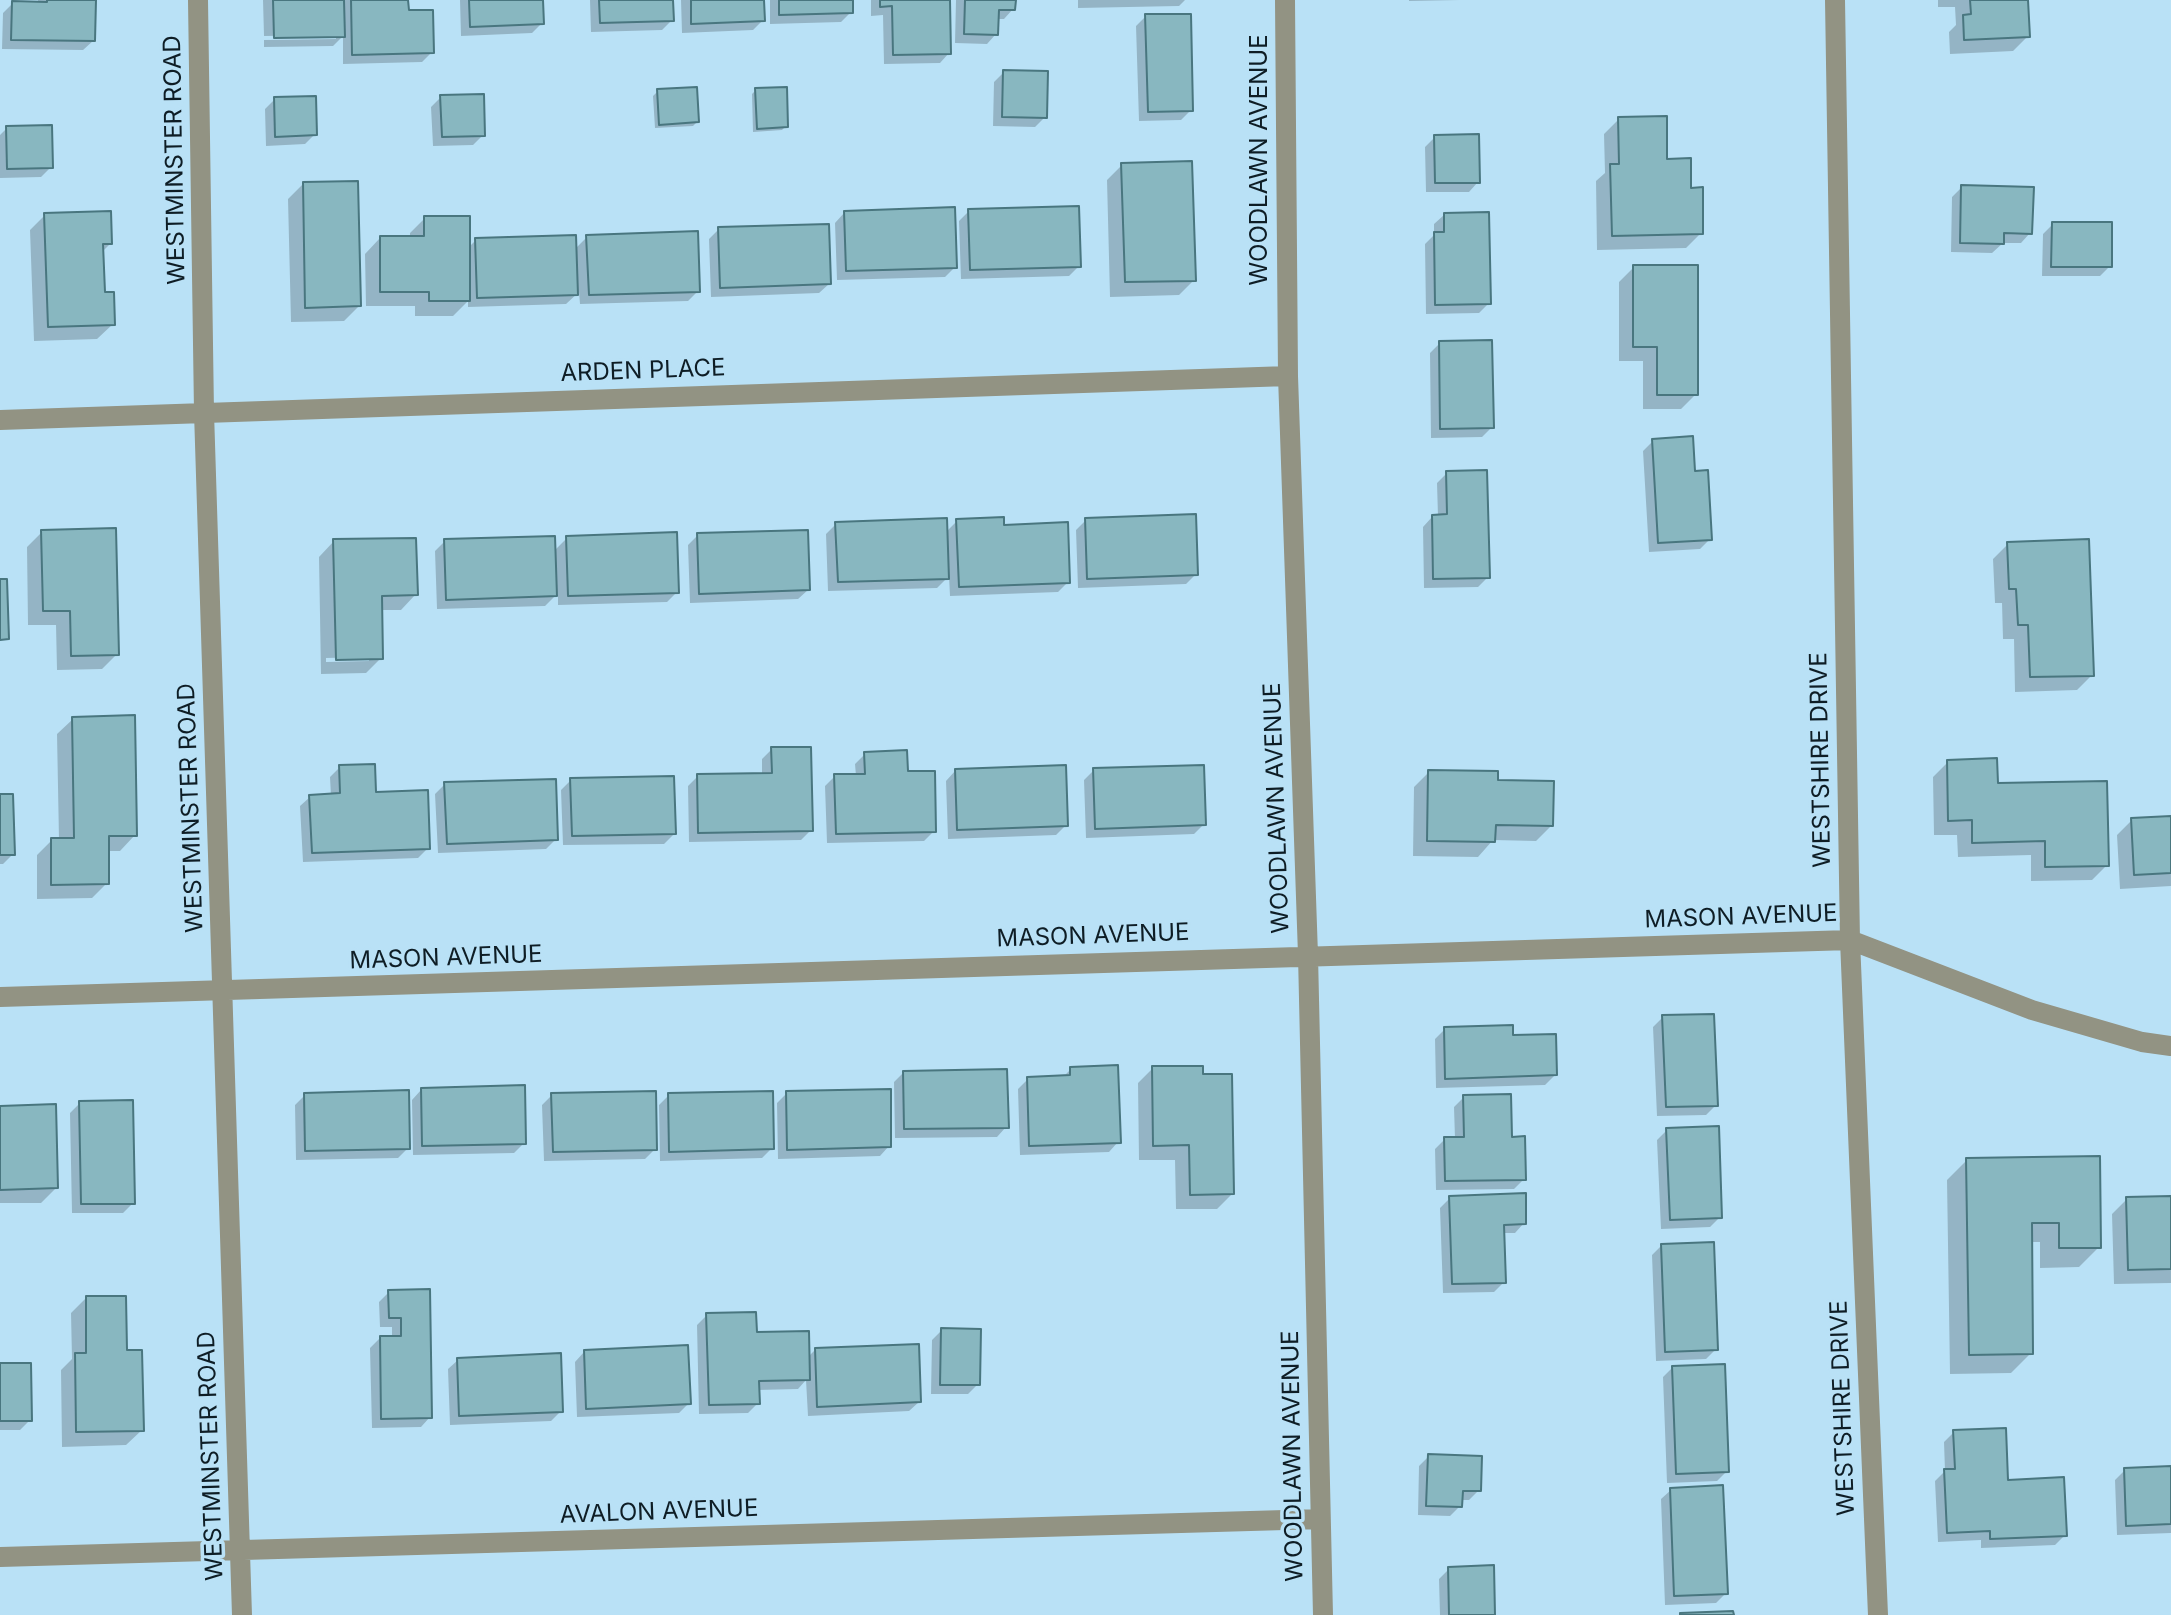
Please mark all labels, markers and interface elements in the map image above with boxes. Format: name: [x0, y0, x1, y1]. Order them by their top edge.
street label: WOODLAWN AVENUE: [1246, 34, 1274, 286]
street label: WESTMINSTER ROAD: [158, 35, 192, 285]
street label: ARDEN PLACE: [560, 354, 726, 388]
street label: WESTSHIRE DRIVE: [1805, 652, 1837, 868]
street label: WOODLAWN AVENUE: [1258, 682, 1296, 934]
street label: WESTMINSTER ROAD: [172, 683, 210, 933]
street label: MASON AVENUE: [1644, 899, 1838, 935]
street label: MASON AVENUE: [996, 918, 1190, 954]
street label: MASON AVENUE: [349, 940, 543, 976]
street label: WESTSHIRE DRIVE: [1825, 1300, 1861, 1516]
street label: WOODLAWN AVENUE: [1276, 1330, 1310, 1582]
street label: WESTMINSTER ROAD: [192, 1331, 230, 1581]
street label: AVALON AVENUE: [559, 1494, 759, 1530]

